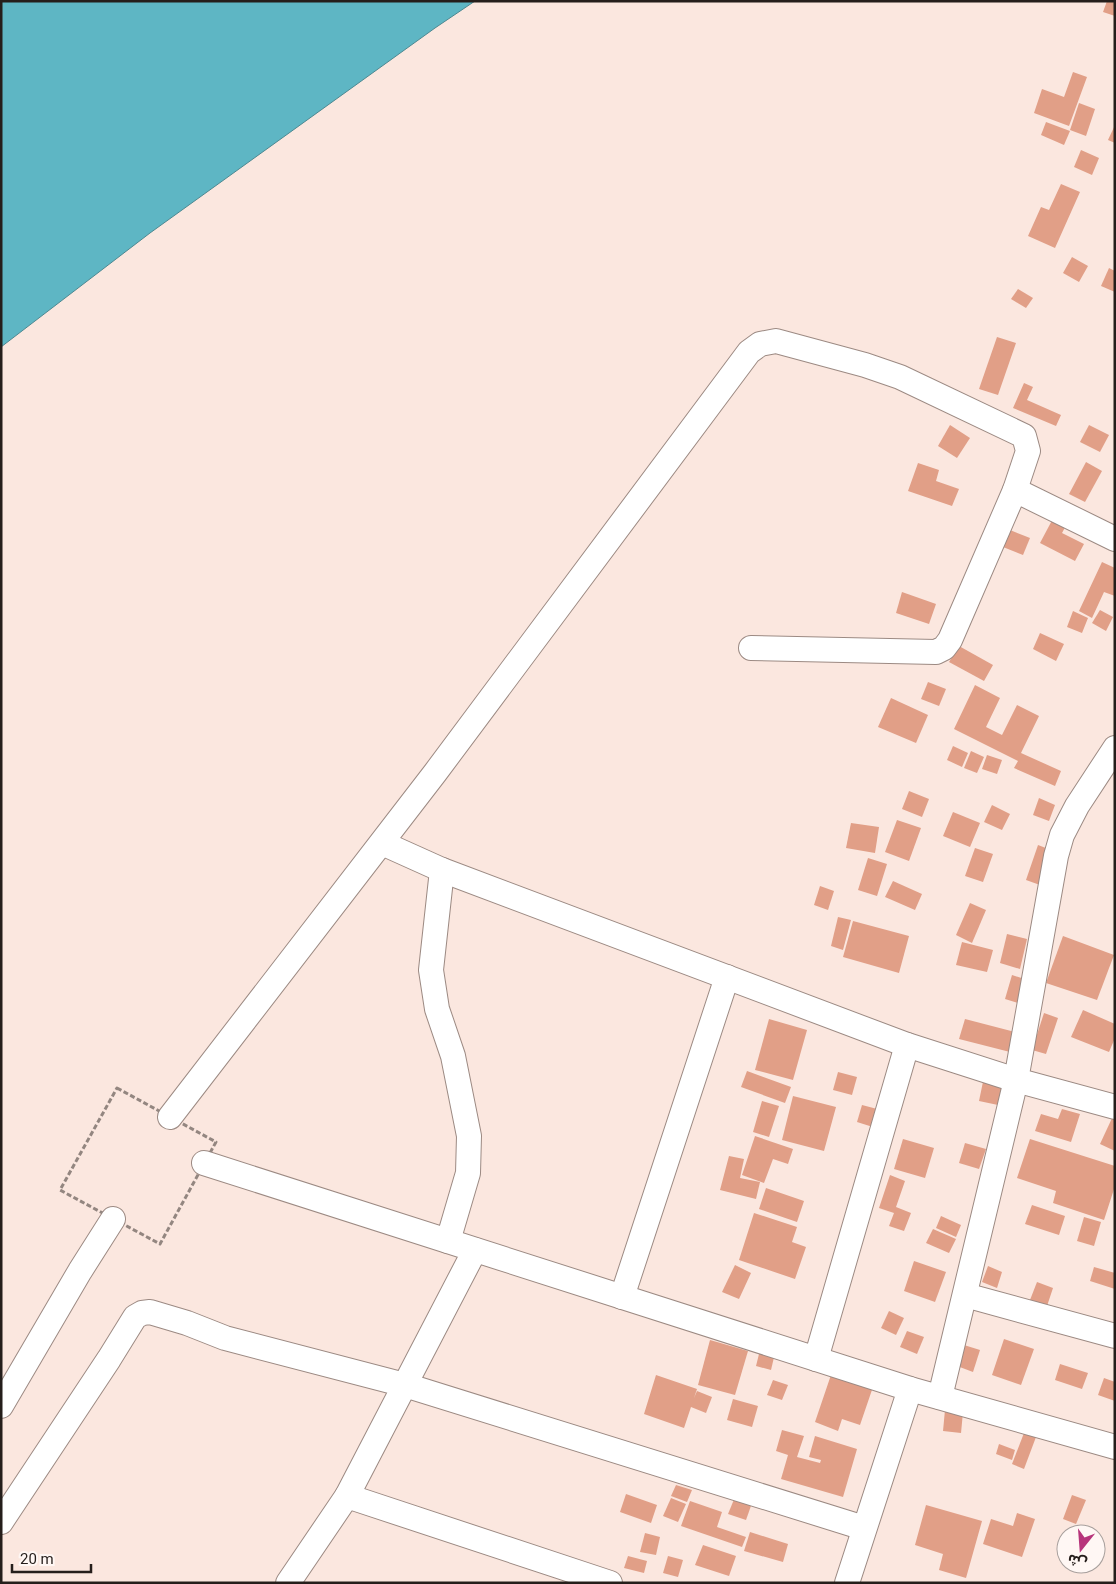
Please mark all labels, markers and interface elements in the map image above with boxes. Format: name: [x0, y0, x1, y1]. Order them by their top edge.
north arrow: [1056, 1524, 1106, 1574]
scale bar: [12, 1542, 91, 1574]
text: 20 m: [20, 1550, 54, 1568]
text: ش: [1066, 1551, 1089, 1572]

